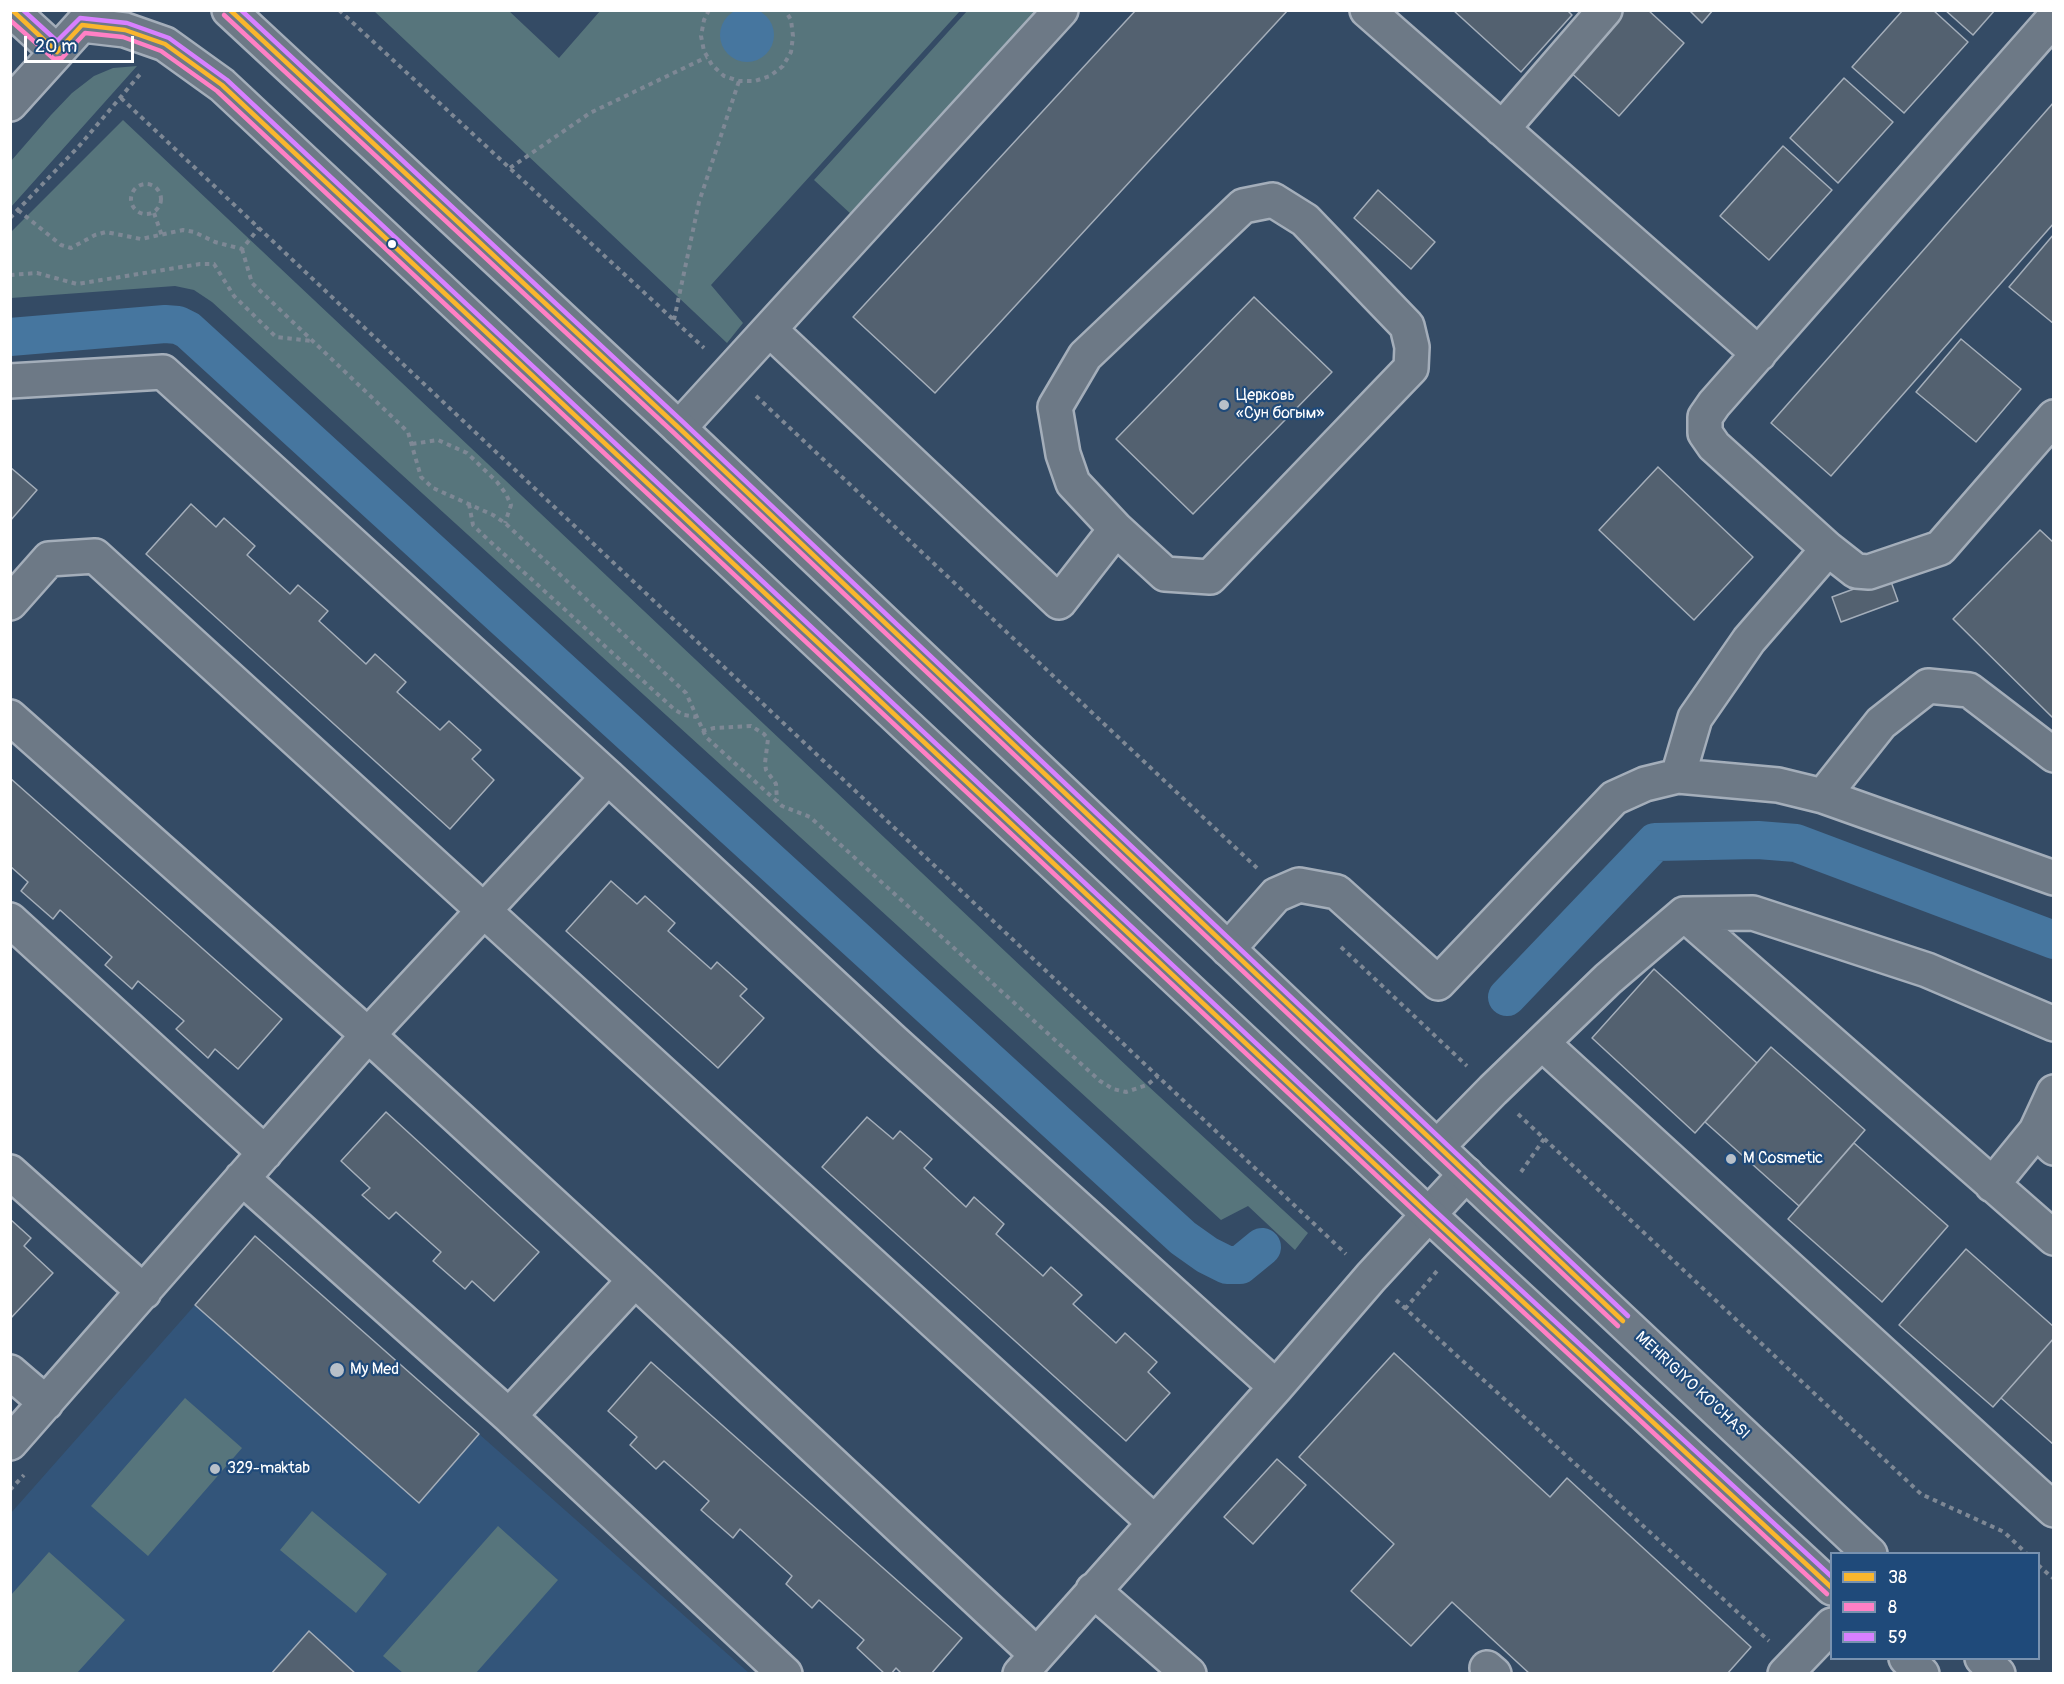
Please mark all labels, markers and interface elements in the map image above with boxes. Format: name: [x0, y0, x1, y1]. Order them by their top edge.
scale bar: [27, 24, 136, 62]
text: 20 m: [35, 35, 77, 58]
unlabelled marker: [386, 238, 398, 250]
place label: Церковь «Сун богым»: [1236, 386, 1324, 424]
marker: Церковь «Сун богым»: [1217, 398, 1231, 412]
place label: M Cosmetic: [1743, 1149, 1823, 1169]
marker: M Cosmetic: [1724, 1152, 1738, 1166]
street label: MEHRIGIYO KO'CHASI: [1631, 1328, 1753, 1444]
place label: My Med: [350, 1360, 399, 1380]
marker: My Med: [328, 1361, 346, 1379]
place label: 329-maktab: [227, 1459, 310, 1479]
marker: 329-maktab: [208, 1462, 222, 1476]
legend: [1830, 1552, 2040, 1660]
text: 38: [1888, 1566, 1907, 1589]
text: 8: [1888, 1596, 1897, 1619]
text: 59: [1888, 1626, 1907, 1649]

